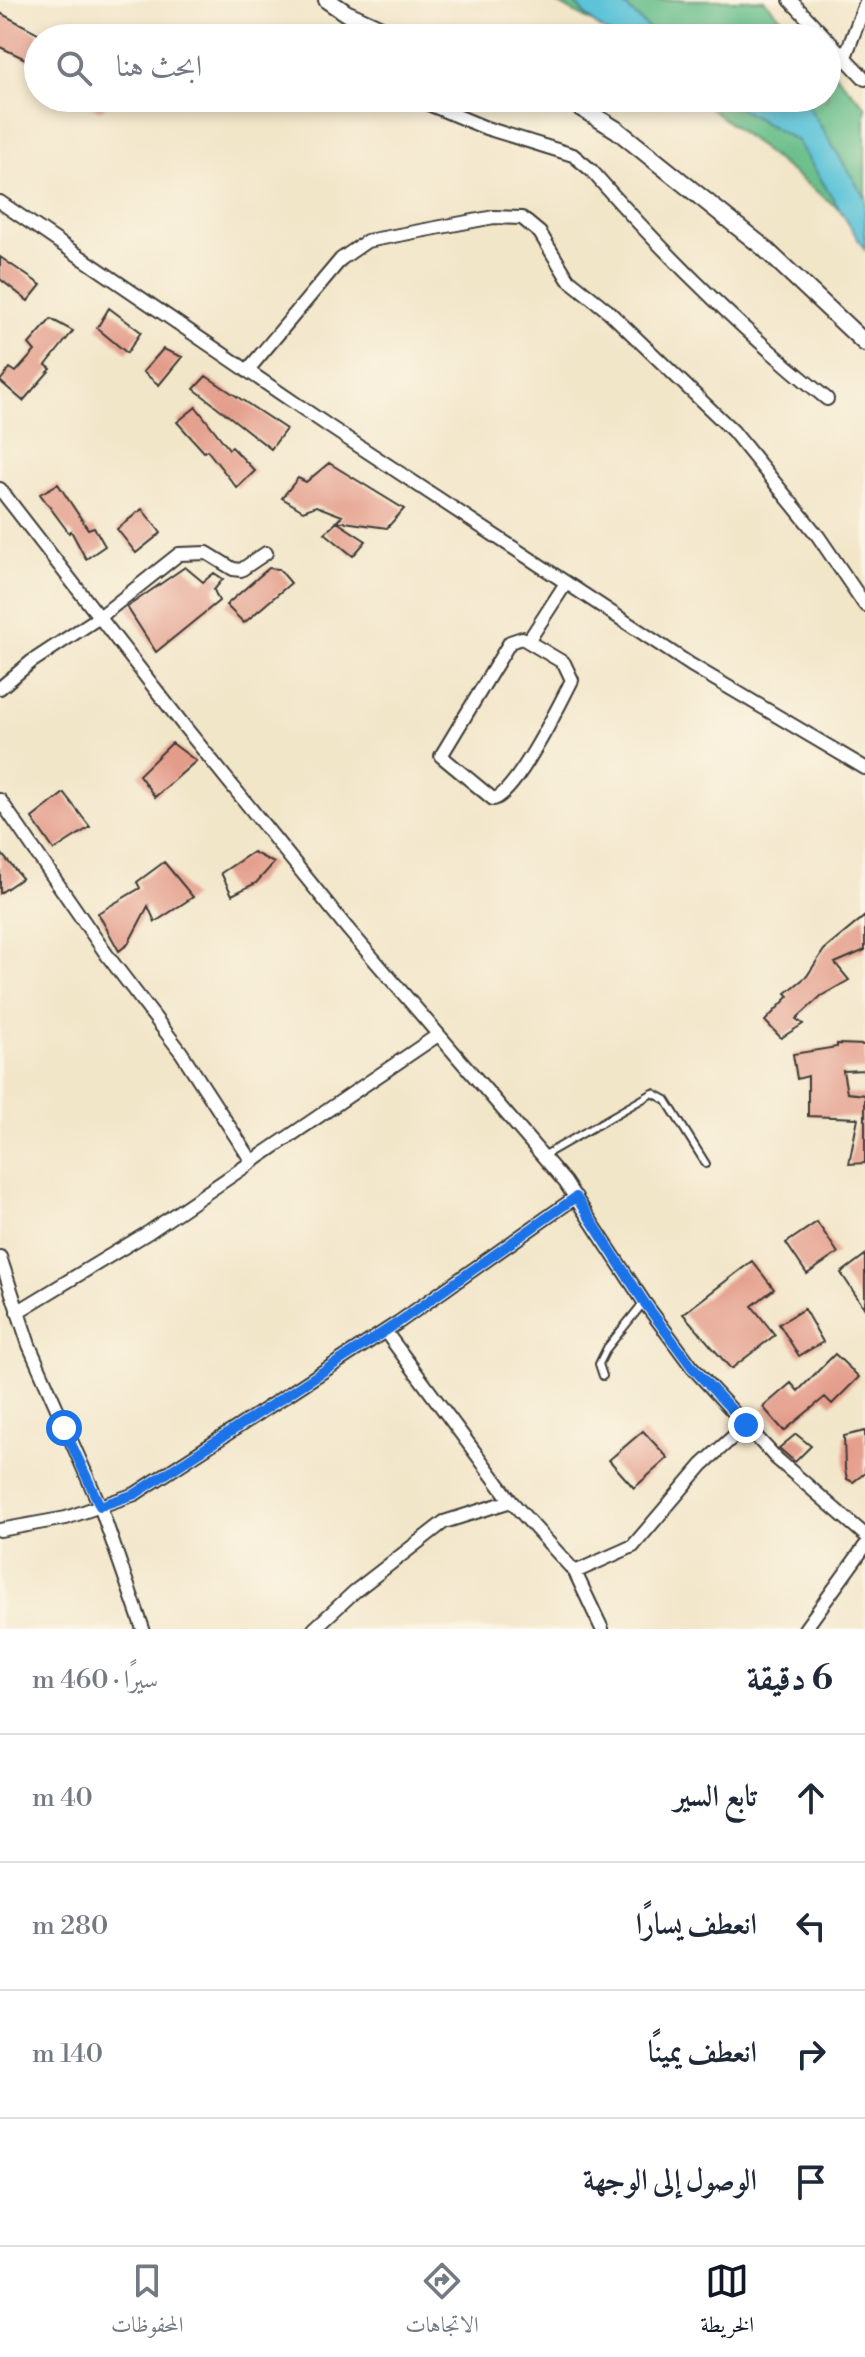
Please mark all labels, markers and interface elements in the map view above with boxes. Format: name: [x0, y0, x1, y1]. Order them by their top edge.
search box: [24, 24, 841, 112]
icon: search: [52, 46, 96, 90]
text: ابحث هنا: [116, 48, 202, 86]
route end: [728, 1407, 764, 1443]
route start: [46, 1410, 82, 1446]
text: 6 دقيقة: [747, 1658, 833, 1700]
text: سيرًا · 460 m: [32, 1664, 158, 1696]
icon: ahead: [789, 1776, 833, 1820]
text: تابع السير: [674, 1778, 757, 1816]
text: 40 m: [32, 1782, 93, 1814]
icon: left: [789, 1904, 833, 1948]
text: انعطف يسارًا: [636, 1906, 757, 1944]
text: 280 m: [32, 1910, 108, 1942]
icon: right: [789, 2032, 833, 2076]
text: انعطف يمينًا: [648, 2034, 757, 2072]
text: 140 m: [32, 2038, 103, 2070]
icon: arrive: [789, 2160, 833, 2204]
text: الوصول إلى الوجهة: [583, 2162, 757, 2200]
tab: المحفوظات: [111, 2259, 183, 2346]
tab: الاتجاهات: [405, 2259, 479, 2346]
tab: الخريطة: [701, 2259, 754, 2346]

